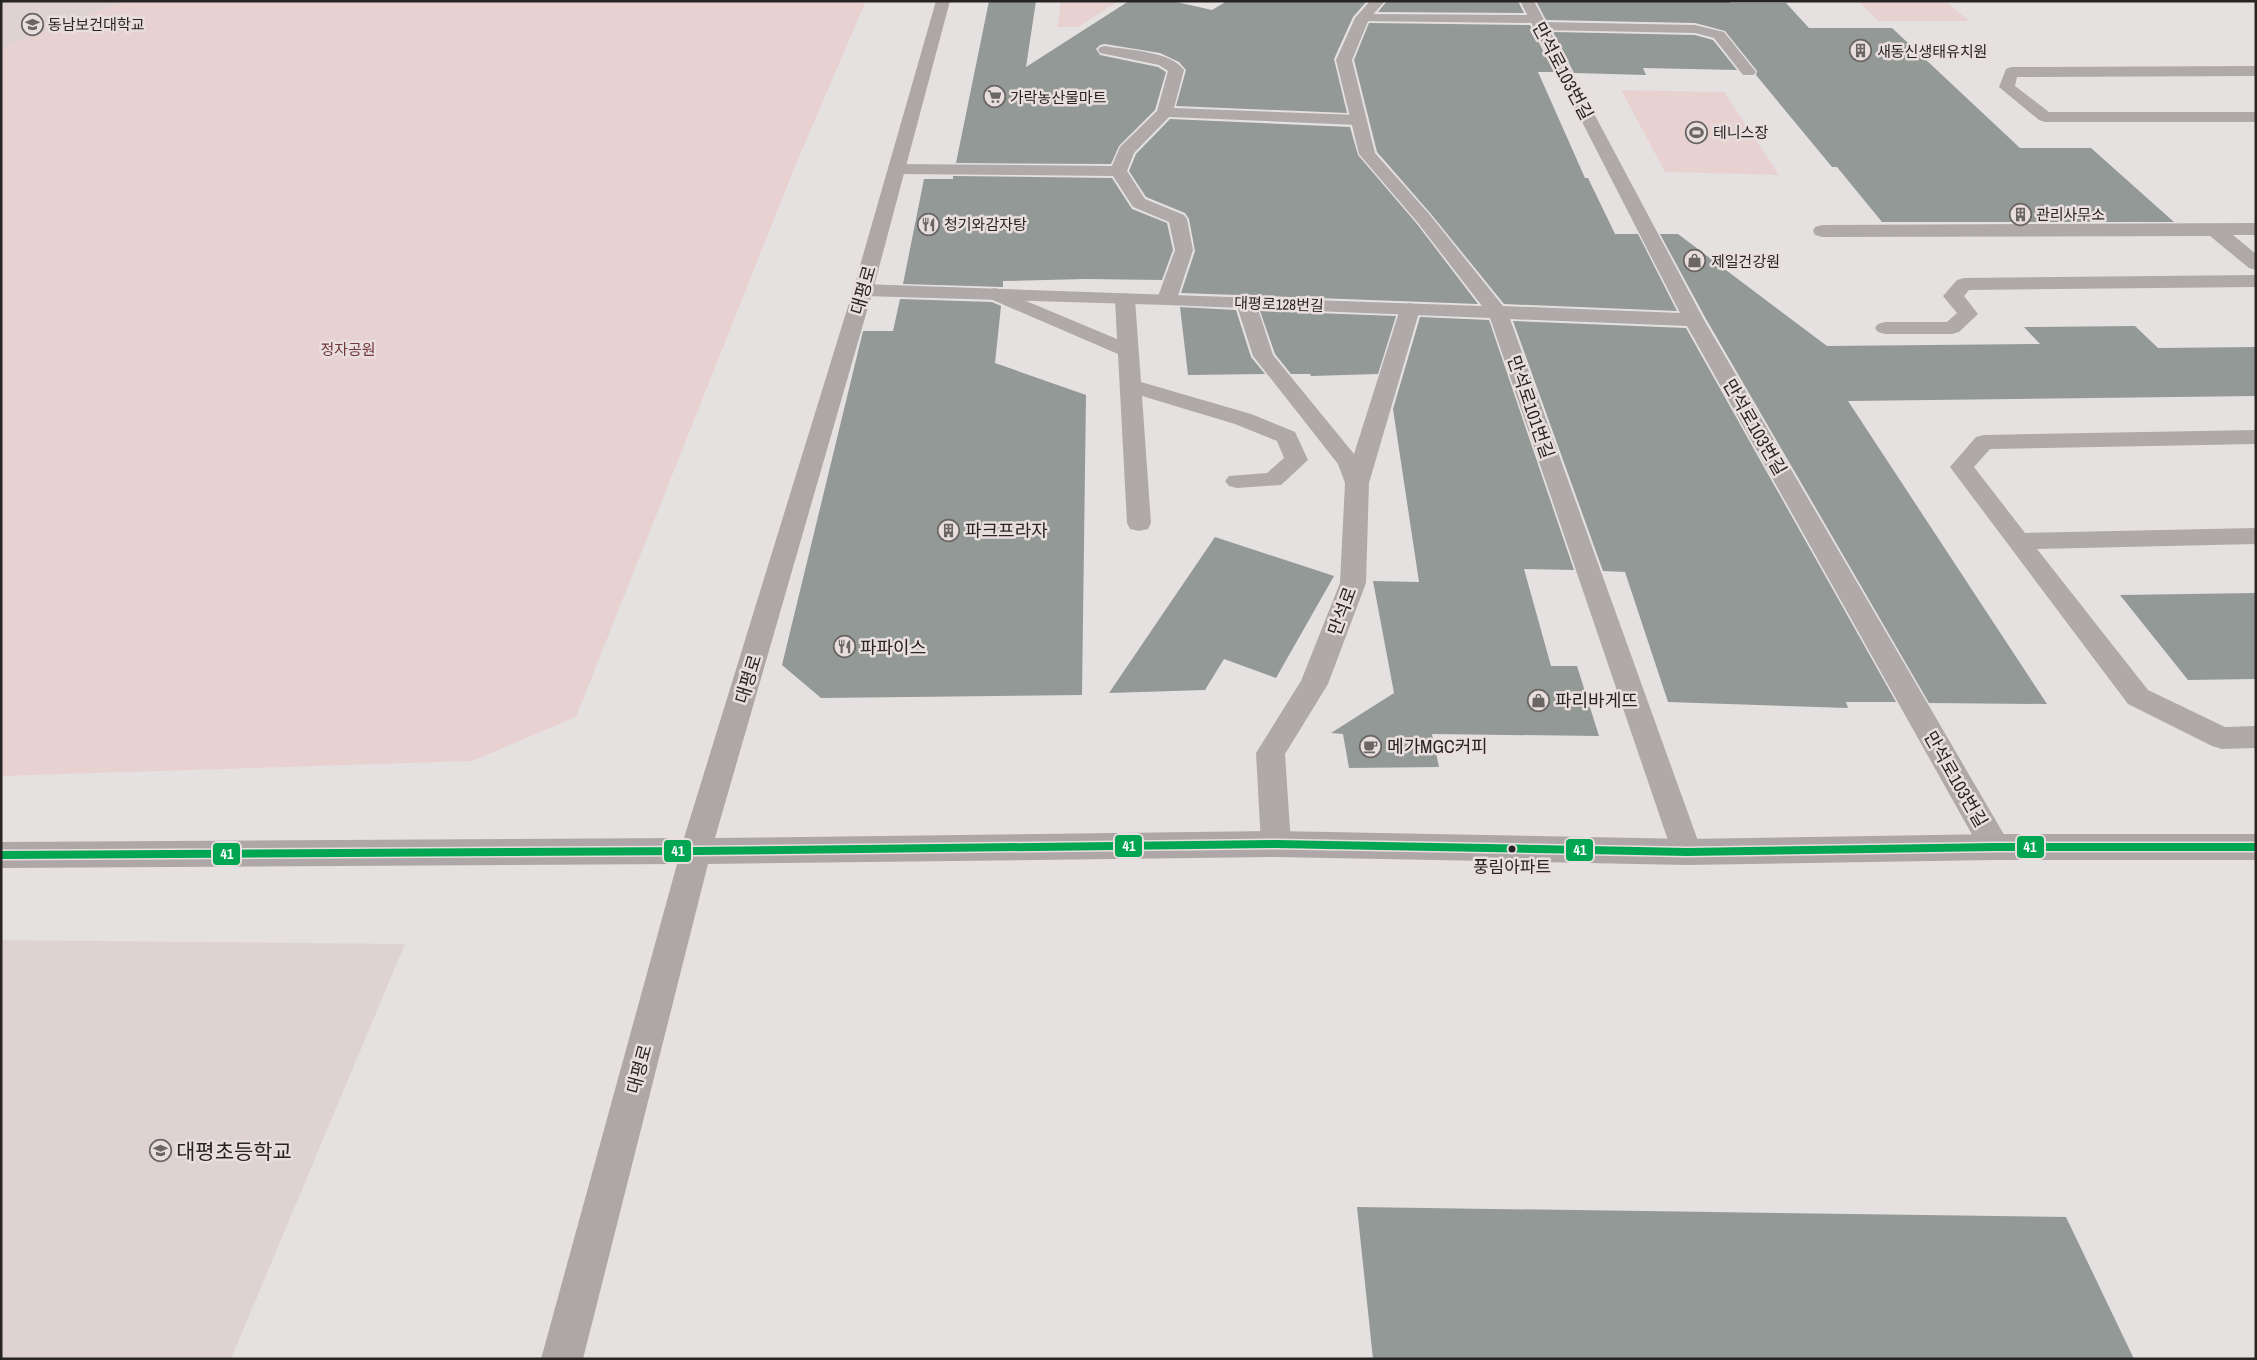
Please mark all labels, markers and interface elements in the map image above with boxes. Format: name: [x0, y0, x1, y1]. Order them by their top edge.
school or university icon: 동남보건대학교: [20, 12, 44, 36]
place label: 동남보건대학교: [48, 14, 145, 35]
street label: 만석로103번길: [1527, 18, 1599, 124]
building icon: 새동신생태유치원: [1849, 39, 1873, 63]
place label: 새동신생태유치원: [1877, 41, 1987, 62]
supermarket icon: 가락농산물마트: [982, 85, 1006, 109]
place label: 가락농산물마트: [1010, 87, 1107, 108]
sports icon: 테니스장: [1685, 120, 1709, 144]
place label: 테니스장: [1713, 122, 1768, 143]
building icon: 관리사무소: [2008, 202, 2032, 226]
place label: 관리사무소: [2036, 204, 2105, 225]
restaurant icon: 청기와감자탕: [916, 212, 940, 236]
place label: 청기와감자탕: [944, 214, 1027, 235]
shop icon: 제일건강원: [1683, 249, 1707, 273]
place label: 제일건강원: [1711, 251, 1780, 272]
street label: 대평로: [844, 263, 882, 317]
street label: 대평로128번길: [1234, 292, 1324, 316]
park label: 정자공원: [320, 339, 376, 360]
street label: 만석로101번길: [1502, 352, 1560, 462]
street label: 만석로103번길: [1717, 374, 1793, 480]
building icon: 파크프라자: [937, 518, 961, 542]
place label: 파크프라자: [965, 518, 1048, 543]
street label: 만석로: [1322, 583, 1362, 639]
restaurant icon: 파파이스: [832, 635, 856, 659]
place label: 파파이스: [860, 635, 926, 660]
street label: 대평로: [729, 652, 767, 706]
shop icon: 파리바게뜨: [1527, 688, 1551, 712]
place label: 파리바게뜨: [1555, 688, 1638, 713]
street label: 만석로103번길: [1918, 726, 1994, 832]
cafe icon: 메가MGC커피: [1359, 734, 1383, 758]
place label: 메가MGC커피: [1387, 734, 1488, 759]
line badge: 41: [1114, 834, 1143, 858]
line badge: 41: [2016, 835, 2045, 859]
text: 41: [1123, 837, 1136, 855]
line badge: 41: [1565, 838, 1594, 862]
text: 41: [2024, 838, 2037, 856]
line badge: 41: [663, 839, 692, 863]
text: 41: [1574, 841, 1587, 859]
line badge: 41: [212, 842, 241, 866]
text: 41: [672, 842, 685, 860]
marker: 풍림아파트: [1507, 844, 1517, 854]
text: 41: [221, 845, 234, 863]
place label: 풍림아파트: [1473, 855, 1551, 878]
street label: 대평로: [620, 1042, 658, 1096]
place label: 대평초등학교: [176, 1137, 292, 1166]
school or university icon: 대평초등학교: [148, 1139, 172, 1163]

